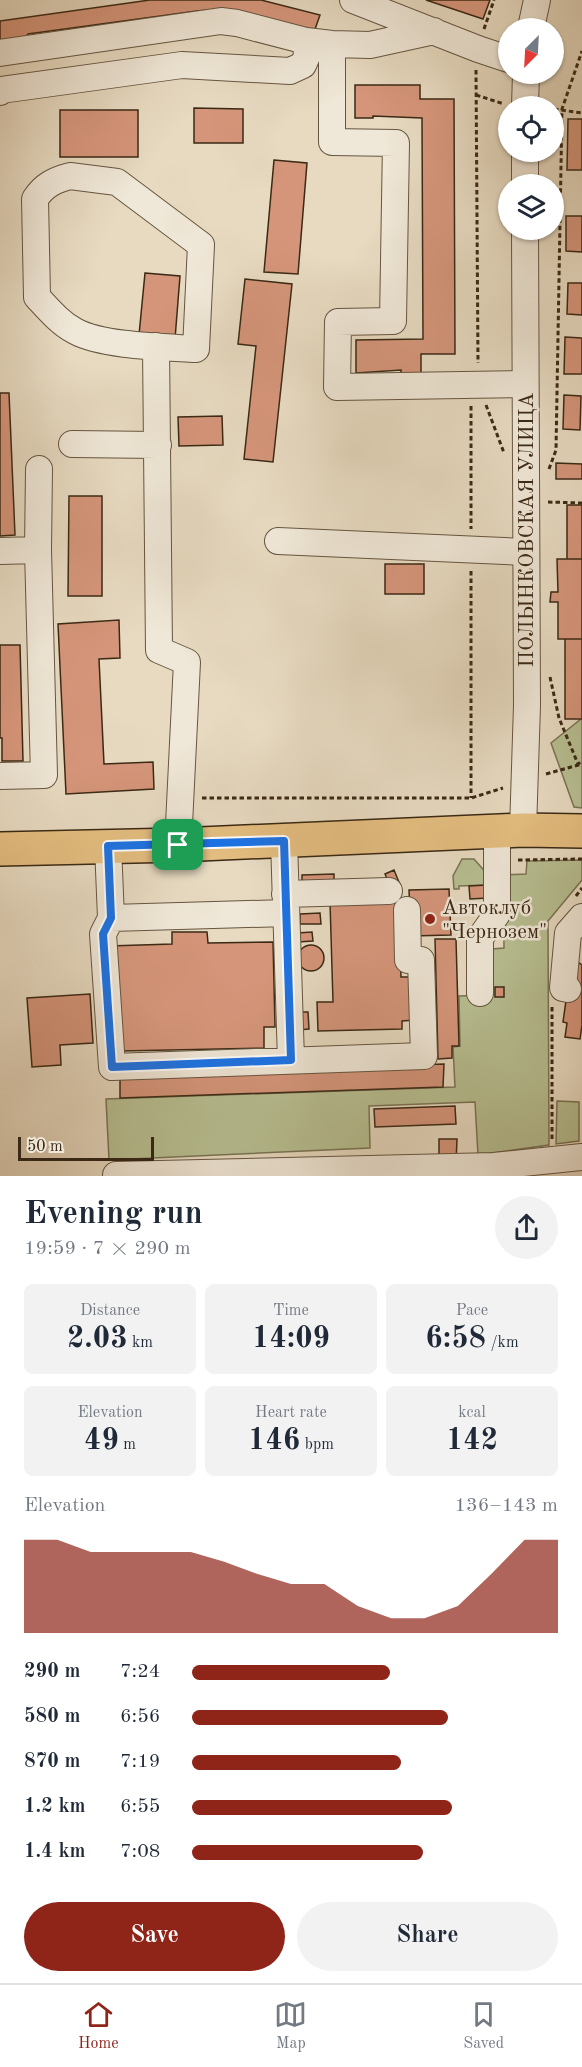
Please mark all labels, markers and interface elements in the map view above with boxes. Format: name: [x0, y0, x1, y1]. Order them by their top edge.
north arrow: [498, 18, 564, 84]
map controls: [498, 18, 564, 240]
button: locate: [498, 96, 564, 162]
button: layers: [498, 174, 564, 240]
street label: ПОЛЫНКОВСКАЯ УЛИЦА: [517, 392, 538, 668]
pin: [152, 819, 203, 870]
icon: arrive: [161, 828, 194, 861]
place label: Автоклуб "Чернозем": [442, 898, 547, 943]
marker: Автоклуб "Чернозем": [423, 912, 437, 926]
scale bar: [18, 1134, 154, 1162]
text: 50 m: [27, 1139, 63, 1155]
button: share: [495, 1196, 558, 1259]
text: Evening run: [24, 1198, 203, 1231]
text: 19:59 · 7 × 290 m: [24, 1239, 191, 1259]
text: Distance: [80, 1303, 140, 1319]
text: Time: [273, 1303, 309, 1319]
text: Pace: [456, 1303, 488, 1319]
text: 2.03: [67, 1324, 128, 1354]
text: 14:09: [252, 1324, 330, 1354]
text: 6:58: [425, 1324, 486, 1354]
text: km: [128, 1335, 153, 1351]
text: /km: [486, 1335, 519, 1351]
text: Elevation: [77, 1405, 143, 1421]
text: Heart rate: [255, 1405, 327, 1421]
text: kcal: [458, 1405, 486, 1421]
text: 49: [84, 1426, 119, 1456]
text: 146: [248, 1426, 300, 1456]
text: 142: [446, 1426, 498, 1456]
text: m: [119, 1437, 136, 1453]
text: bpm: [300, 1437, 334, 1453]
text: Elevation: [24, 1496, 105, 1516]
text: 136–143 m: [455, 1496, 558, 1516]
text: 290 m: [24, 1662, 80, 1682]
text: 7:24: [120, 1662, 160, 1682]
text: 580 m: [24, 1707, 80, 1727]
text: 6:56: [120, 1707, 160, 1727]
text: 870 m: [24, 1752, 80, 1772]
text: 7:19: [120, 1752, 160, 1772]
text: 1.2 km: [24, 1797, 86, 1817]
text: 6:55: [120, 1797, 160, 1817]
text: 1.4 km: [24, 1842, 86, 1862]
text: 7:08: [120, 1842, 160, 1862]
button: Save: [24, 1902, 285, 1971]
button: Share: [297, 1902, 558, 1971]
tab: Home: [78, 1998, 119, 2054]
tab: Map: [274, 1998, 307, 2054]
tab: Saved: [463, 1998, 504, 2054]

